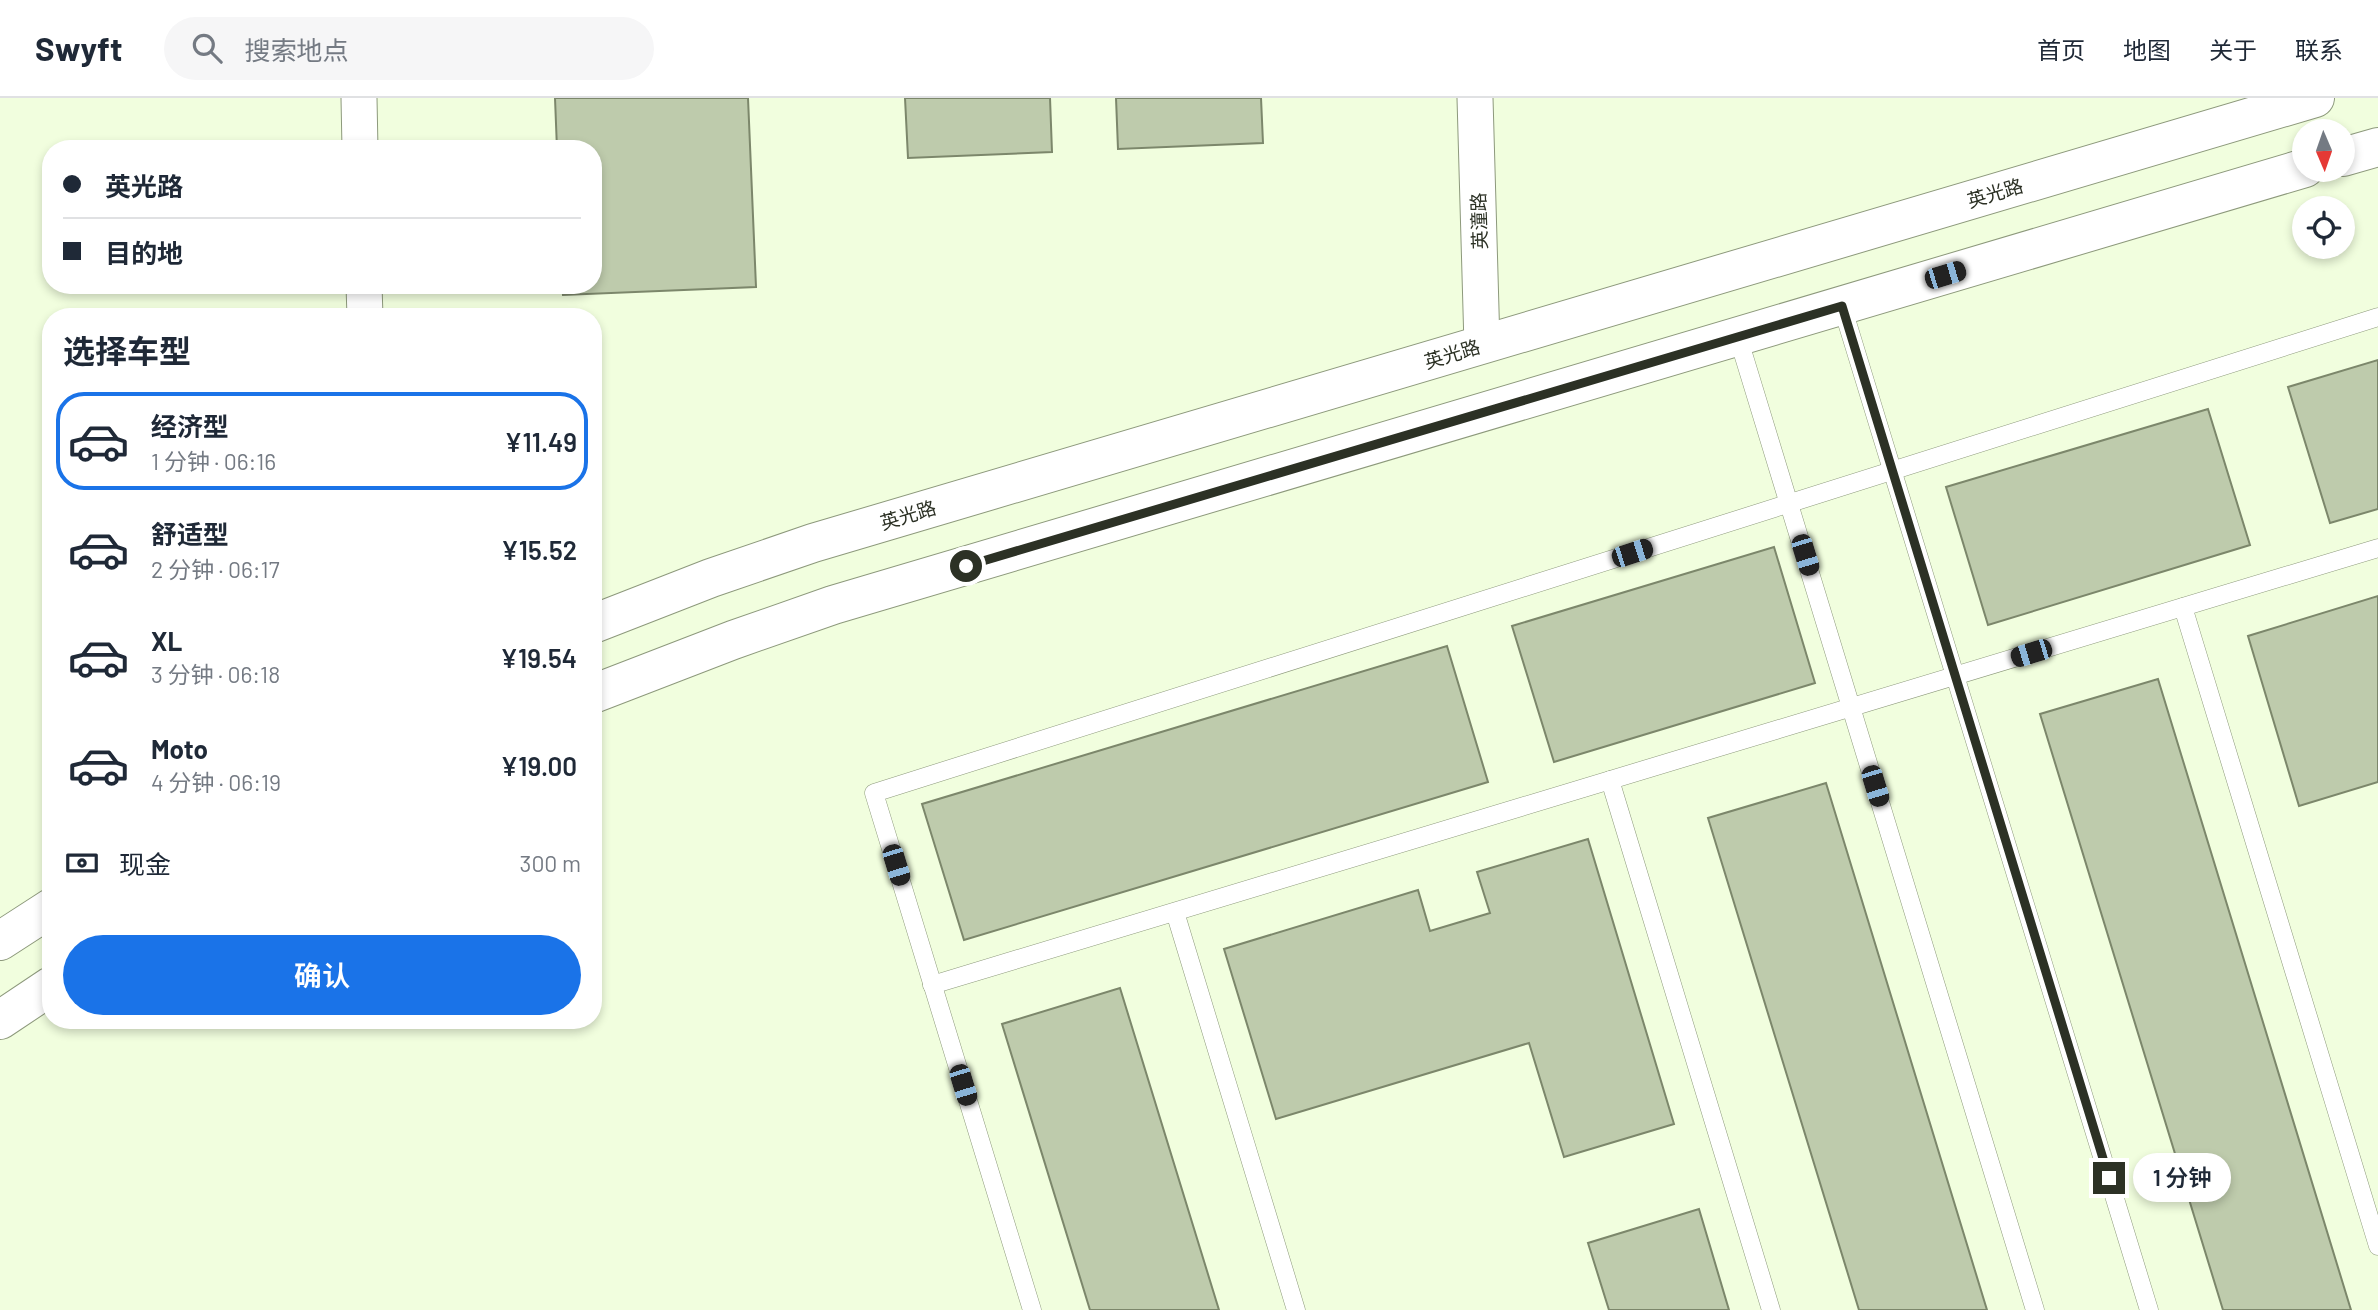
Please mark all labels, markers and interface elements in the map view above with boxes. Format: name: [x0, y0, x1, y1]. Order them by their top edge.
search box: [164, 17, 654, 80]
text: Swyft: [35, 28, 122, 68]
icon: search: [188, 29, 226, 67]
text: 搜索地点: [244, 34, 348, 65]
text: 首页: [2037, 35, 2085, 64]
text: 地图: [2123, 35, 2171, 64]
text: 关于: [2209, 35, 2257, 64]
text: 联系: [2295, 35, 2343, 64]
north arrow: [2292, 119, 2356, 182]
map controls: [2292, 119, 2355, 259]
text: 英光路: [105, 170, 183, 201]
street label: 英光路: [1964, 173, 2025, 212]
street label: 英潼路: [1466, 192, 1491, 250]
button: locate: [2292, 196, 2355, 259]
text: 目的地: [105, 237, 183, 268]
car: [1922, 259, 1969, 291]
text: 选择车型: [63, 331, 191, 369]
street label: 英光路: [1421, 334, 1482, 373]
icon: car: [67, 410, 130, 473]
text: 经济型: [151, 410, 229, 441]
text: ¥11.49: [505, 426, 577, 457]
text: 1 分钟 · 06:16: [151, 447, 276, 475]
street label: 英光路: [877, 495, 938, 534]
icon: car: [67, 518, 130, 581]
text: 舒适型: [151, 518, 229, 549]
car: [1789, 532, 1822, 578]
text: ¥15.52: [501, 534, 577, 565]
car: [1609, 537, 1656, 569]
route start: [950, 550, 982, 582]
text: 2 分钟 · 06:17: [151, 555, 280, 583]
text: XL: [151, 625, 182, 656]
icon: car: [67, 626, 130, 689]
car: [2008, 637, 2055, 669]
text: ¥19.54: [500, 642, 577, 673]
text: 3 分钟 · 06:18: [151, 660, 280, 688]
text: Moto: [151, 733, 208, 764]
icon: car: [67, 734, 130, 797]
text: ¥19.00: [500, 750, 577, 781]
car: [1859, 763, 1892, 809]
text: 4 分钟 · 06:19: [151, 768, 281, 796]
car: [880, 842, 913, 888]
icon: cash: [63, 844, 101, 882]
text: 现金: [119, 848, 171, 879]
text: 300 m: [520, 849, 581, 877]
button: 确认: [63, 935, 581, 1015]
car: [947, 1062, 980, 1108]
callout: 1 分钟: [2134, 1154, 2232, 1202]
route end: [2093, 1162, 2125, 1194]
text: 1 分钟: [2153, 1163, 2211, 1191]

